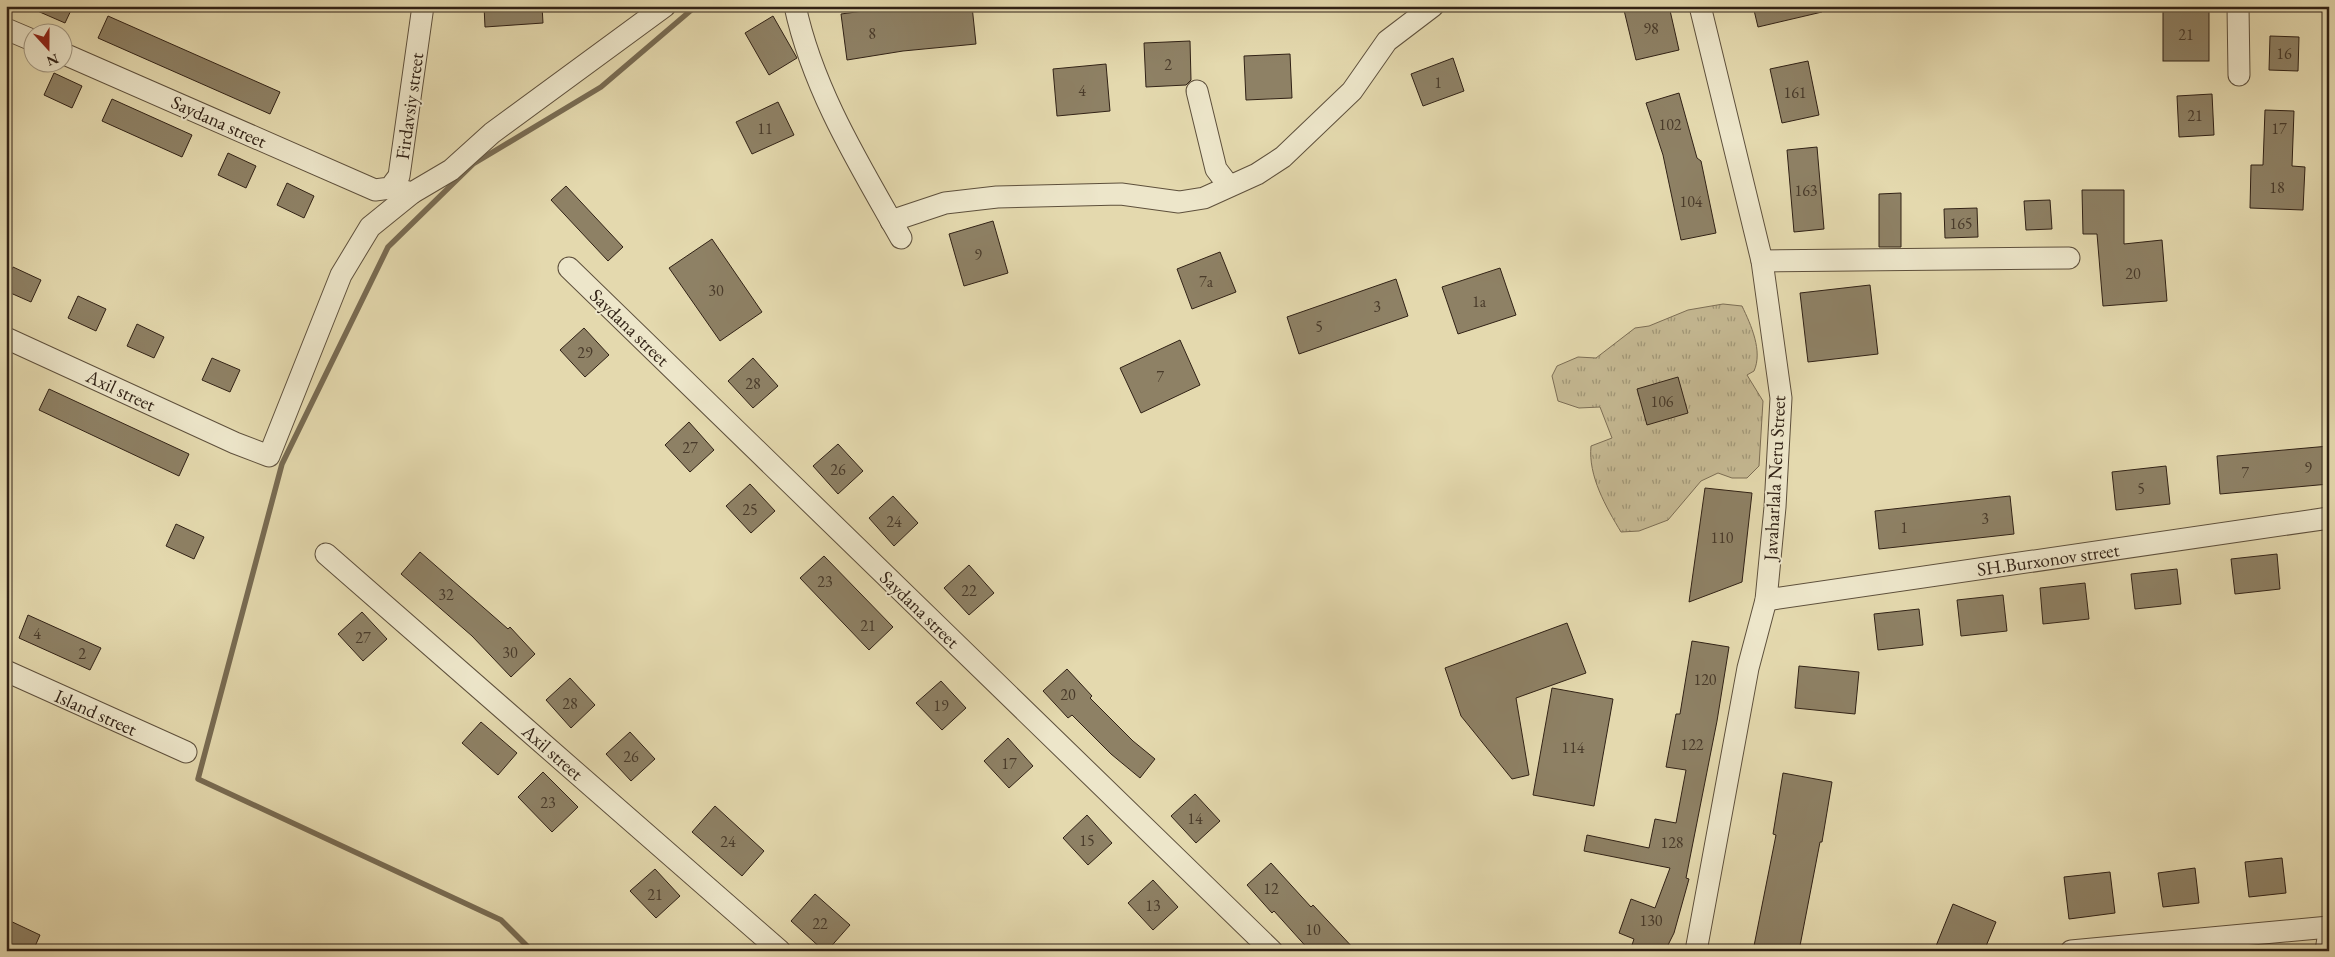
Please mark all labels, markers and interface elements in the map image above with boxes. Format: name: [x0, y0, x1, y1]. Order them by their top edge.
house number: 98: [1643, 18, 1659, 39]
north arrow: [22, 22, 72, 72]
house number: 8: [868, 23, 876, 44]
house number: 21: [2178, 24, 2194, 45]
house number: 16: [2276, 43, 2292, 64]
text: N: [44, 50, 61, 71]
street label: Firdavsiy street: [390, 51, 429, 161]
house number: 2: [1164, 54, 1172, 75]
house number: 1: [1434, 72, 1442, 93]
house number: 4: [1078, 80, 1086, 101]
house number: 161: [1783, 82, 1807, 103]
street label: Saydana street: [167, 89, 270, 154]
house number: 21: [2187, 105, 2203, 126]
house number: 102: [1658, 114, 1682, 135]
house number: 11: [757, 118, 773, 139]
house number: 17: [2271, 118, 2287, 139]
house number: 18: [2269, 177, 2285, 198]
house number: 163: [1794, 180, 1818, 201]
house number: 104: [1679, 191, 1703, 212]
house number: 165: [1949, 213, 1973, 234]
house number: 9: [974, 244, 982, 265]
house number: 20: [2125, 263, 2141, 284]
house number: 7a: [1199, 271, 1214, 292]
house number: 30: [708, 280, 724, 301]
street label: Saydana street: [584, 283, 675, 372]
house number: 1a: [1472, 291, 1487, 312]
house number: 3: [1373, 296, 1381, 317]
house number: 5: [1315, 316, 1323, 337]
house number: 29: [577, 342, 593, 363]
street label: Axil street: [81, 363, 159, 417]
house number: 7: [1156, 366, 1164, 387]
house number: 28: [745, 373, 761, 394]
house number: 106: [1650, 391, 1674, 412]
street label: Javaharlala Neru Street: [1758, 395, 1791, 563]
house number: 27: [682, 437, 698, 458]
house number: 9: [2304, 457, 2312, 478]
house number: 26: [830, 459, 846, 480]
house number: 7: [2241, 462, 2249, 483]
house number: 5: [2137, 478, 2145, 499]
house number: 25: [742, 499, 758, 520]
house number: 3: [1981, 508, 1989, 529]
house number: 24: [886, 511, 902, 532]
house number: 1: [1900, 517, 1908, 538]
house number: 110: [1710, 527, 1734, 548]
street label: SH.Burxonov street: [1975, 537, 2121, 582]
street label: Saydana street: [874, 565, 965, 654]
house number: 23: [817, 571, 833, 592]
house number: 22: [961, 580, 977, 601]
house number: 32: [438, 584, 454, 605]
house number: 21: [860, 615, 876, 636]
house number: 4: [33, 623, 41, 644]
house number: 27: [355, 627, 371, 648]
house number: 30: [502, 642, 518, 663]
house number: 2: [78, 643, 86, 664]
house number: 120: [1693, 669, 1717, 690]
street label: Island street: [51, 683, 141, 742]
house number: 20: [1060, 684, 1076, 705]
house number: 28: [562, 693, 578, 714]
house number: 19: [933, 695, 949, 716]
street label: Axil street: [516, 718, 589, 786]
house number: 122: [1680, 734, 1704, 755]
house number: 114: [1561, 737, 1585, 758]
house number: 26: [623, 746, 639, 767]
house number: 17: [1001, 753, 1017, 774]
house number: 23: [540, 792, 556, 813]
house number: 14: [1187, 808, 1203, 829]
house number: 15: [1079, 830, 1095, 851]
house number: 24: [720, 831, 736, 852]
house number: 128: [1660, 832, 1684, 853]
house number: 12: [1263, 878, 1279, 899]
house number: 21: [647, 884, 663, 905]
house number: 13: [1145, 895, 1161, 916]
house number: 130: [1639, 910, 1663, 931]
house number: 22: [812, 913, 828, 934]
house number: 10: [1305, 919, 1321, 940]

